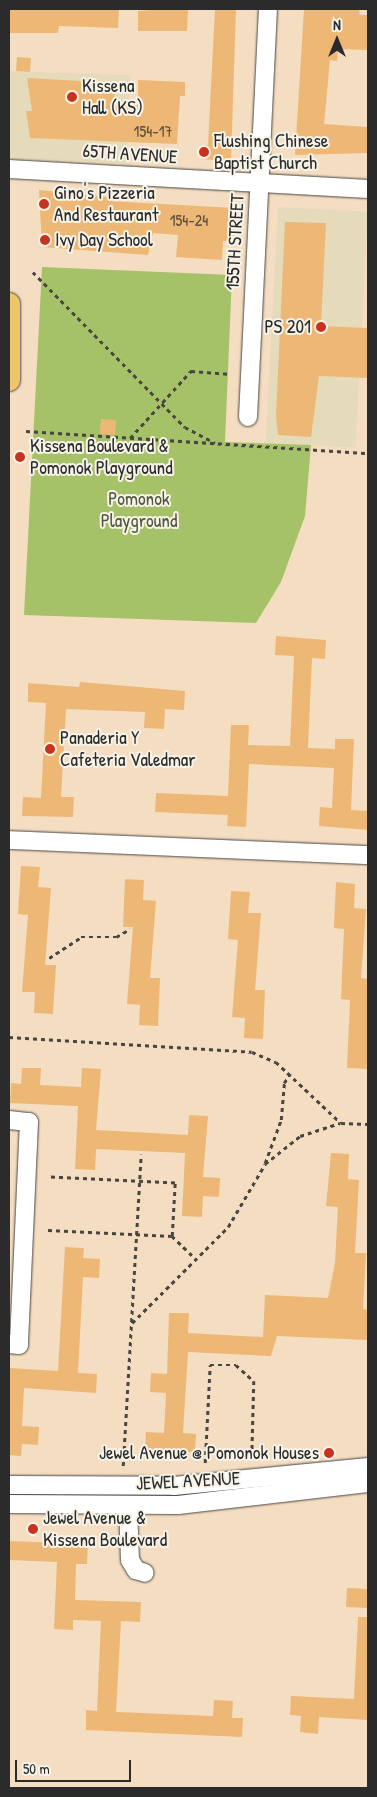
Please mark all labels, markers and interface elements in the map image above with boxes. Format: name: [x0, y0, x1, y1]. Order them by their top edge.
north arrow: [312, 15, 362, 65]
text: N: [333, 15, 341, 34]
place label: Kissena Hall (KS): [82, 75, 143, 119]
marker: Kissena Hall (KS): [66, 91, 78, 103]
house number: 154-17: [134, 121, 172, 141]
place label: Flushing Chinese Baptist Church: [214, 130, 328, 174]
street label: 65TH AVENUE: [82, 139, 178, 169]
marker: Flushing Chinese Baptist Church: [198, 146, 210, 158]
place label: Gino's Pizzeria And Restaurant: [54, 182, 159, 226]
street label: 155TH STREET: [221, 193, 249, 291]
marker: Gino's Pizzeria And Restaurant: [38, 198, 50, 210]
house number: 154-24: [170, 210, 208, 230]
place label: Ivy Day School: [55, 229, 153, 251]
marker: Ivy Day School: [39, 234, 51, 246]
place label: PS 201: [264, 316, 311, 338]
marker: PS 201: [315, 321, 327, 333]
place label: Kissena Boulevard & Pomonok Playground: [30, 435, 173, 479]
marker: Kissena Boulevard & Pomonok Playground: [14, 451, 26, 463]
park label: Pomonok Playground: [101, 488, 177, 532]
place label: Panaderia Y Cafeteria Valedmar: [60, 727, 196, 771]
marker: Panaderia Y Cafeteria Valedmar: [44, 743, 56, 755]
place label: Jewel Avenue @ Pomonok Houses: [99, 1442, 319, 1464]
marker: Jewel Avenue @ Pomonok Houses: [323, 1447, 335, 1459]
street label: JEWEL AVENUE: [135, 1467, 241, 1495]
place label: Jewel Avenue & Kissena Boulevard: [43, 1507, 167, 1551]
marker: Jewel Avenue & Kissena Boulevard: [27, 1523, 39, 1535]
scale bar: [18, 1750, 134, 1782]
text: 50 m: [23, 1758, 50, 1779]

